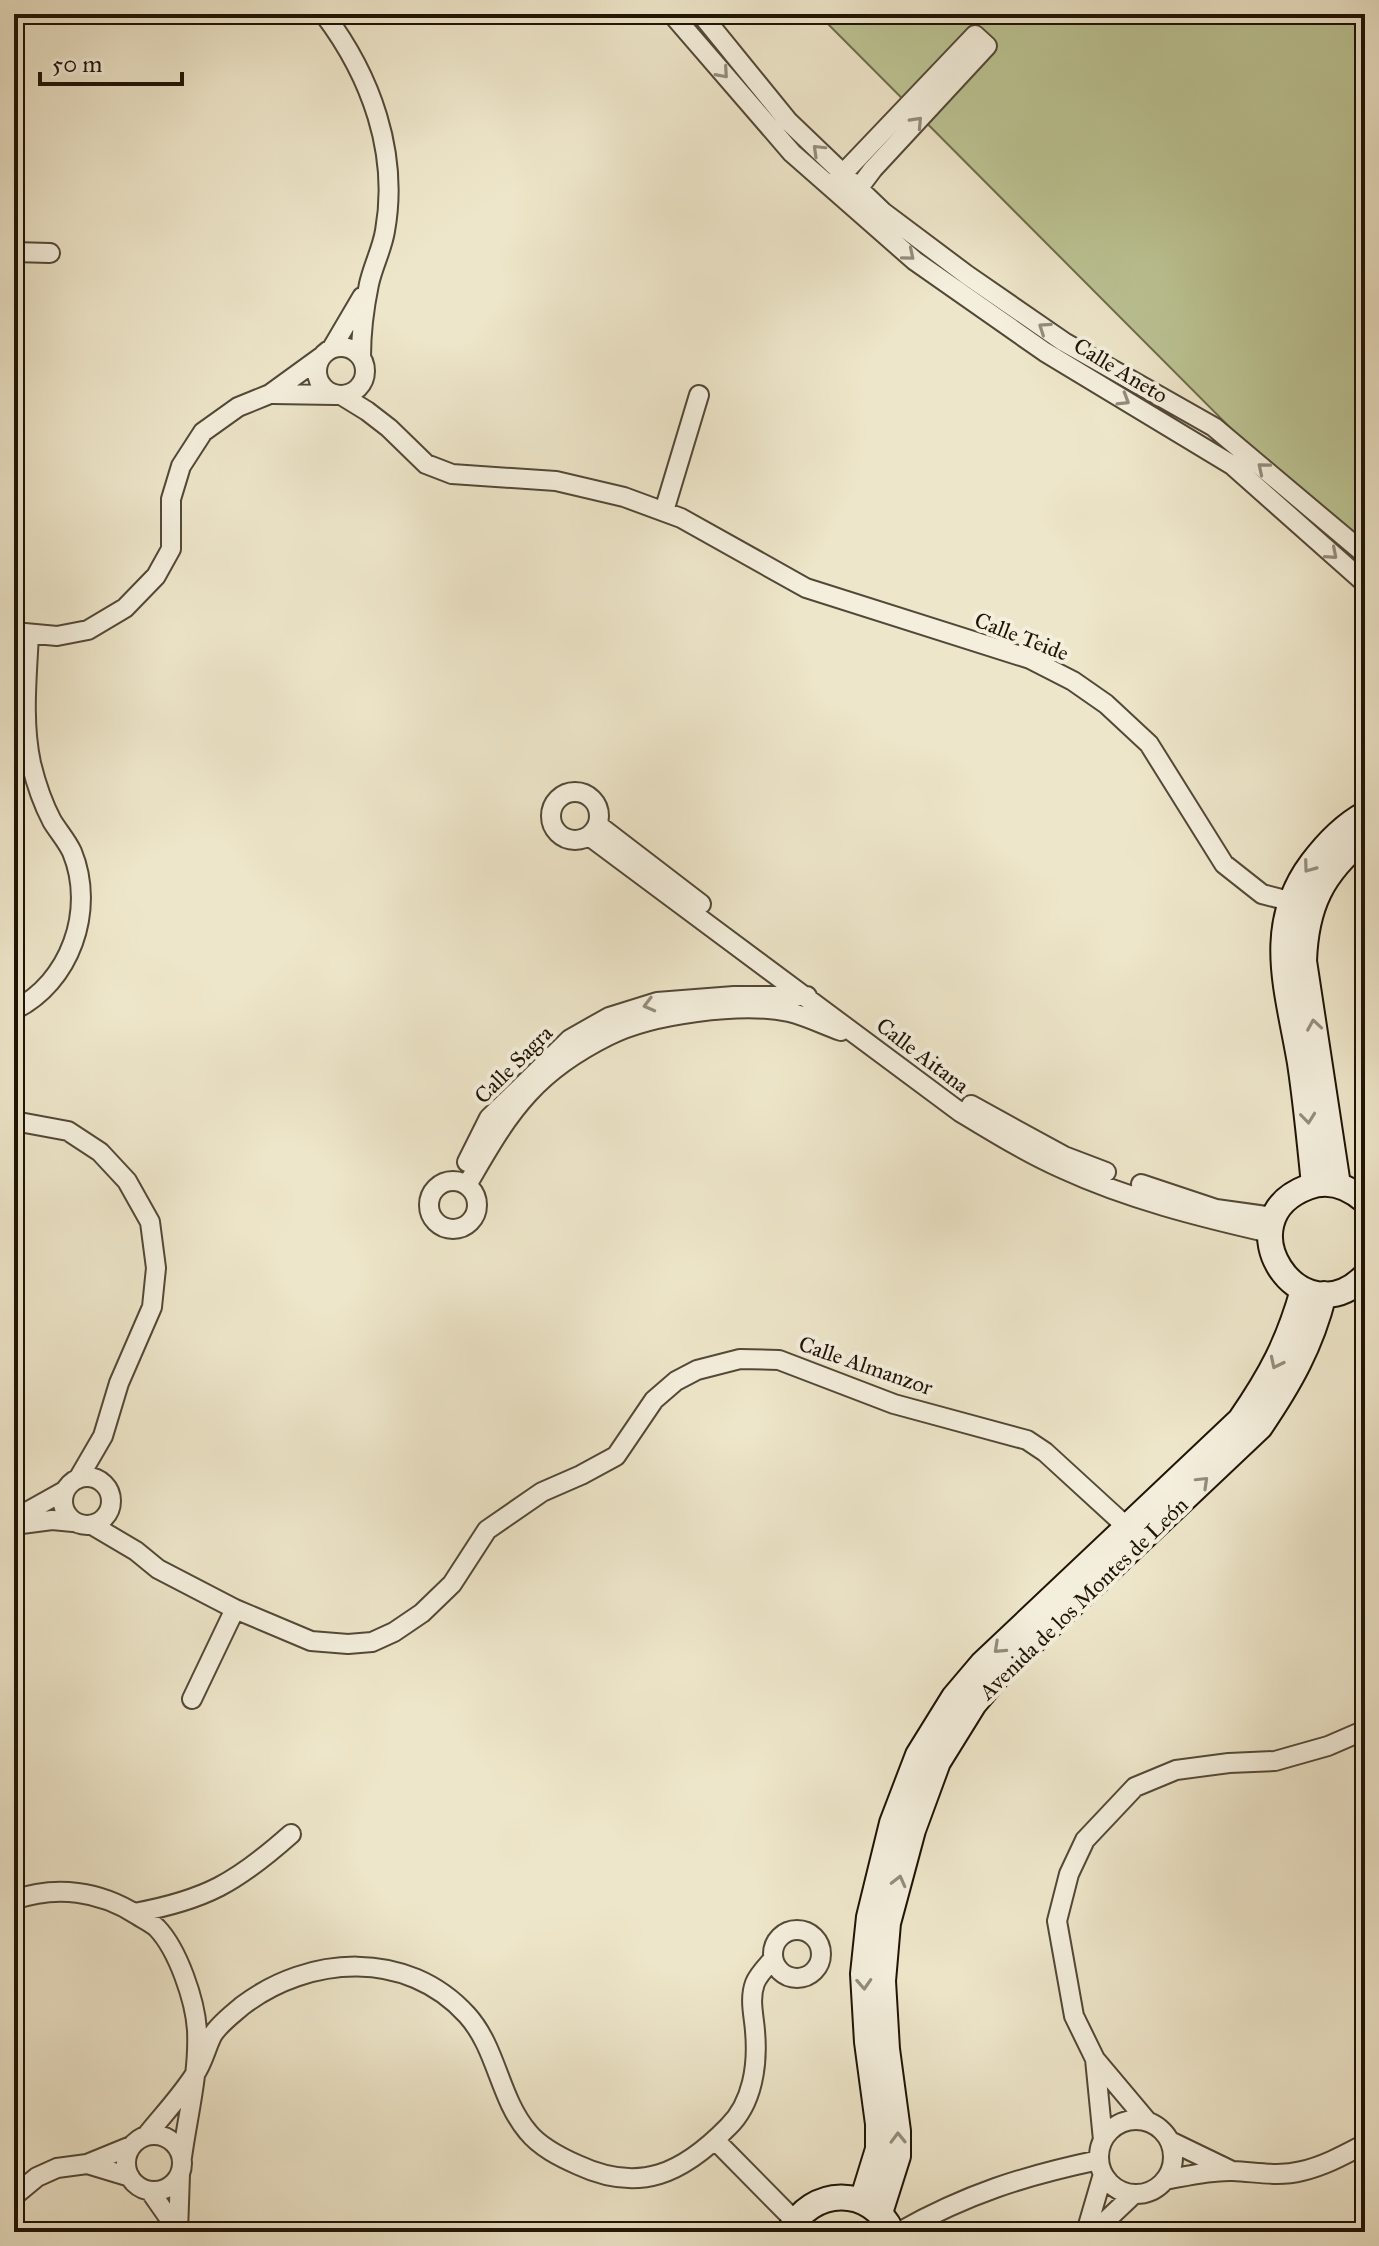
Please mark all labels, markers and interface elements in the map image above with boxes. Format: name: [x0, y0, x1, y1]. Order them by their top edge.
scale bar: [40, 36, 182, 86]
text: 50 m: [52, 49, 102, 79]
one-way arrow: [713, 64, 728, 79]
one-way arrow: [907, 116, 921, 131]
one-way arrow: [813, 146, 828, 160]
one-way arrow: [899, 245, 914, 260]
one-way arrow: [1039, 323, 1053, 338]
street label: Calle Aneto: [1069, 332, 1173, 409]
one-way arrow: [1115, 390, 1130, 406]
one-way arrow: [1258, 463, 1272, 478]
one-way arrow: [1323, 544, 1338, 559]
street label: Calle Teide: [971, 606, 1073, 667]
one-way arrow: [1304, 858, 1319, 872]
one-way arrow: [643, 995, 657, 1012]
street label: Calle Aitana: [871, 1012, 975, 1099]
one-way arrow: [1306, 1018, 1323, 1032]
street label: Calle Sagra: [469, 1019, 559, 1109]
one-way arrow: [1300, 1112, 1317, 1125]
street label: Calle Almanzor: [795, 1330, 937, 1401]
one-way arrow: [1271, 1354, 1286, 1369]
one-way arrow: [1194, 1477, 1208, 1491]
street label: Avenida de los Montes de León: [973, 1491, 1193, 1706]
one-way arrow: [994, 1639, 1008, 1654]
one-way arrow: [890, 1874, 907, 1888]
one-way arrow: [855, 1978, 872, 1991]
one-way arrow: [889, 2131, 906, 2144]

